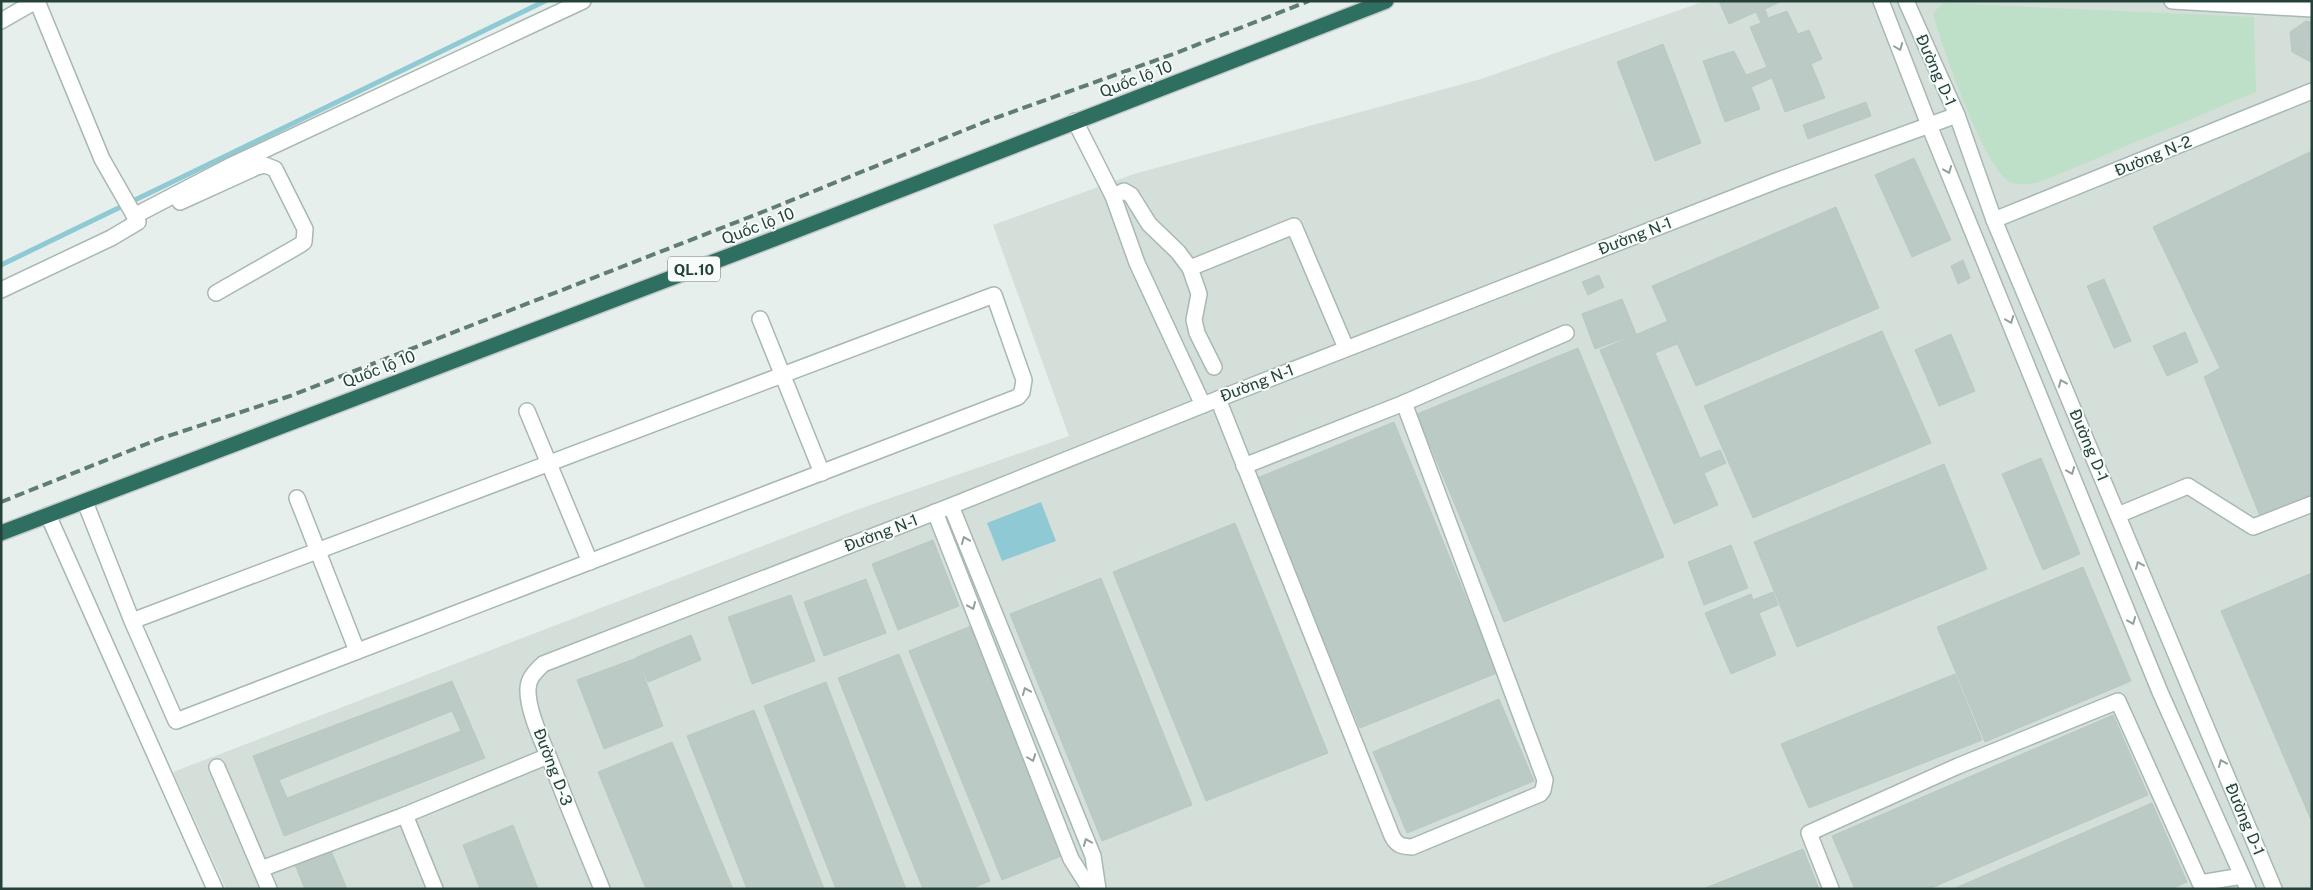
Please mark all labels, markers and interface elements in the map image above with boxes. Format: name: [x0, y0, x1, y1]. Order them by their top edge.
street label: Đường D-1: [1912, 31, 1960, 109]
one-way arrow: [1893, 42, 1903, 51]
street label: Quốc lộ 10: [1097, 56, 1175, 102]
street label: Đường N-2: [2112, 132, 2194, 180]
one-way arrow: [1941, 165, 1952, 174]
street label: Quốc lộ 10: [719, 203, 797, 249]
street label: Đường N-1: [1595, 213, 1675, 259]
road number: QL.10: [668, 256, 720, 282]
one-way arrow: [2003, 315, 2014, 324]
street label: Quốc lộ 10: [340, 346, 418, 392]
street label: Đường N-1: [1217, 360, 1297, 406]
one-way arrow: [2058, 379, 2069, 388]
street label: Đường D-1: [2065, 406, 2113, 484]
one-way arrow: [2066, 466, 2076, 474]
street label: Đường N-1: [841, 510, 921, 556]
one-way arrow: [960, 537, 970, 545]
one-way arrow: [2134, 561, 2145, 570]
one-way arrow: [967, 602, 977, 610]
one-way arrow: [2126, 616, 2136, 625]
one-way arrow: [1021, 687, 1032, 696]
street label: Đường D-3: [530, 726, 576, 808]
one-way arrow: [1026, 753, 1036, 762]
one-way arrow: [2217, 759, 2228, 768]
street label: Đường D-1: [2221, 780, 2269, 858]
one-way arrow: [1083, 838, 1093, 846]

